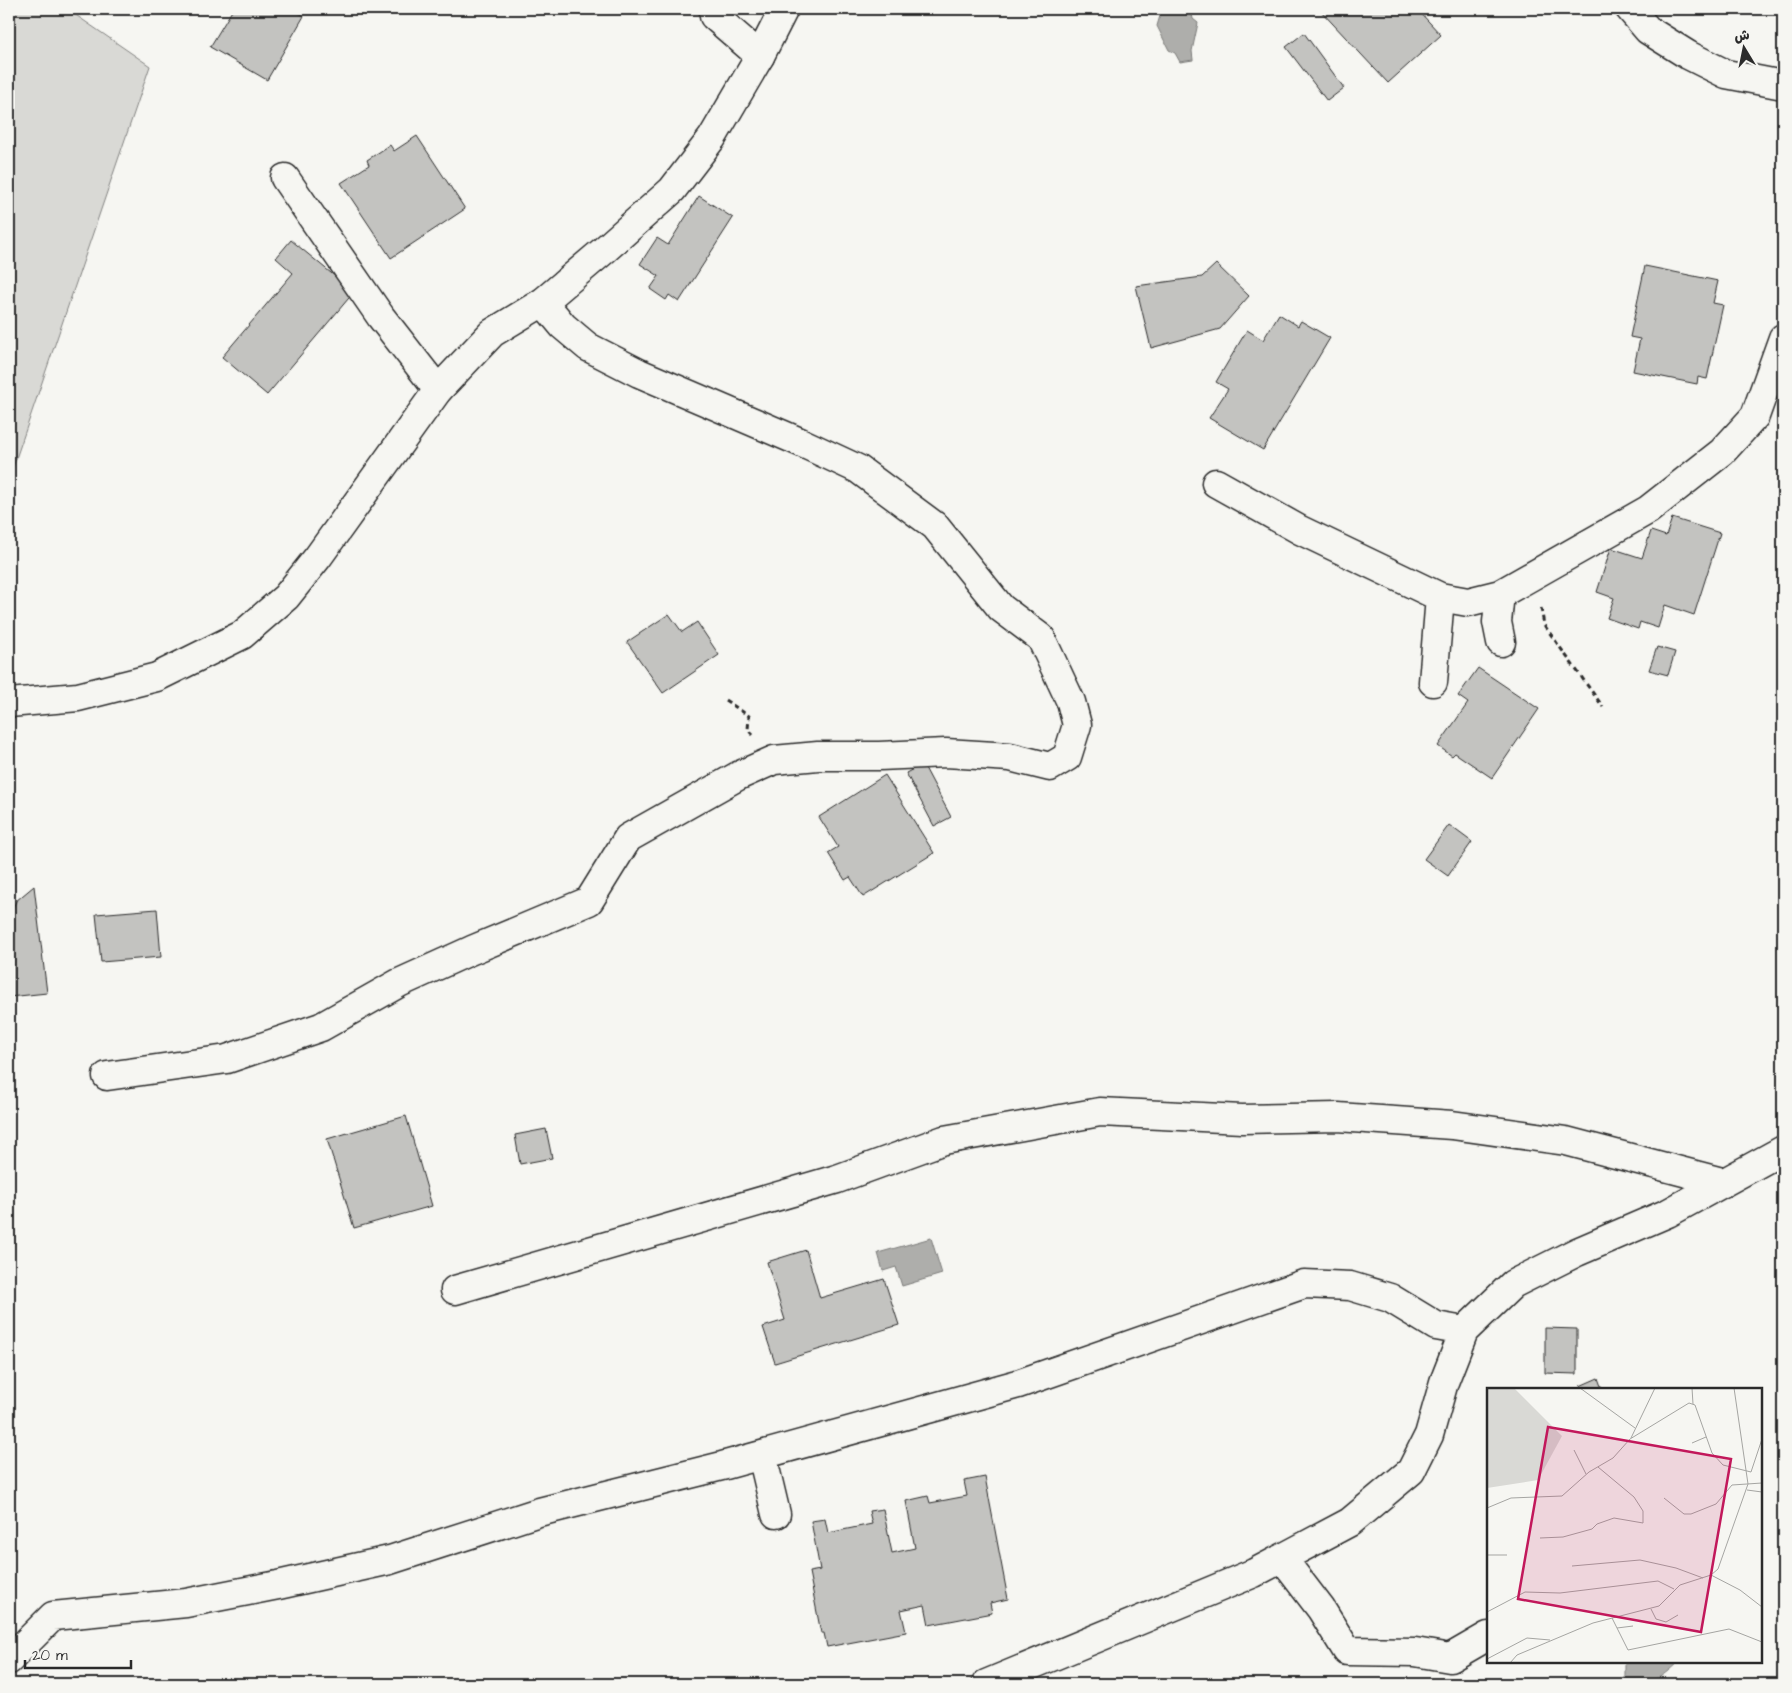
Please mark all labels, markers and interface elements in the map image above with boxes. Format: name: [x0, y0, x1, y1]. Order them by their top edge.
north arrow: [1720, 22, 1770, 72]
text: ش: [1733, 25, 1751, 47]
inset map: [1487, 1388, 1762, 1663]
scale bar: [25, 1638, 131, 1670]
text: 20 m: [32, 1645, 68, 1666]

